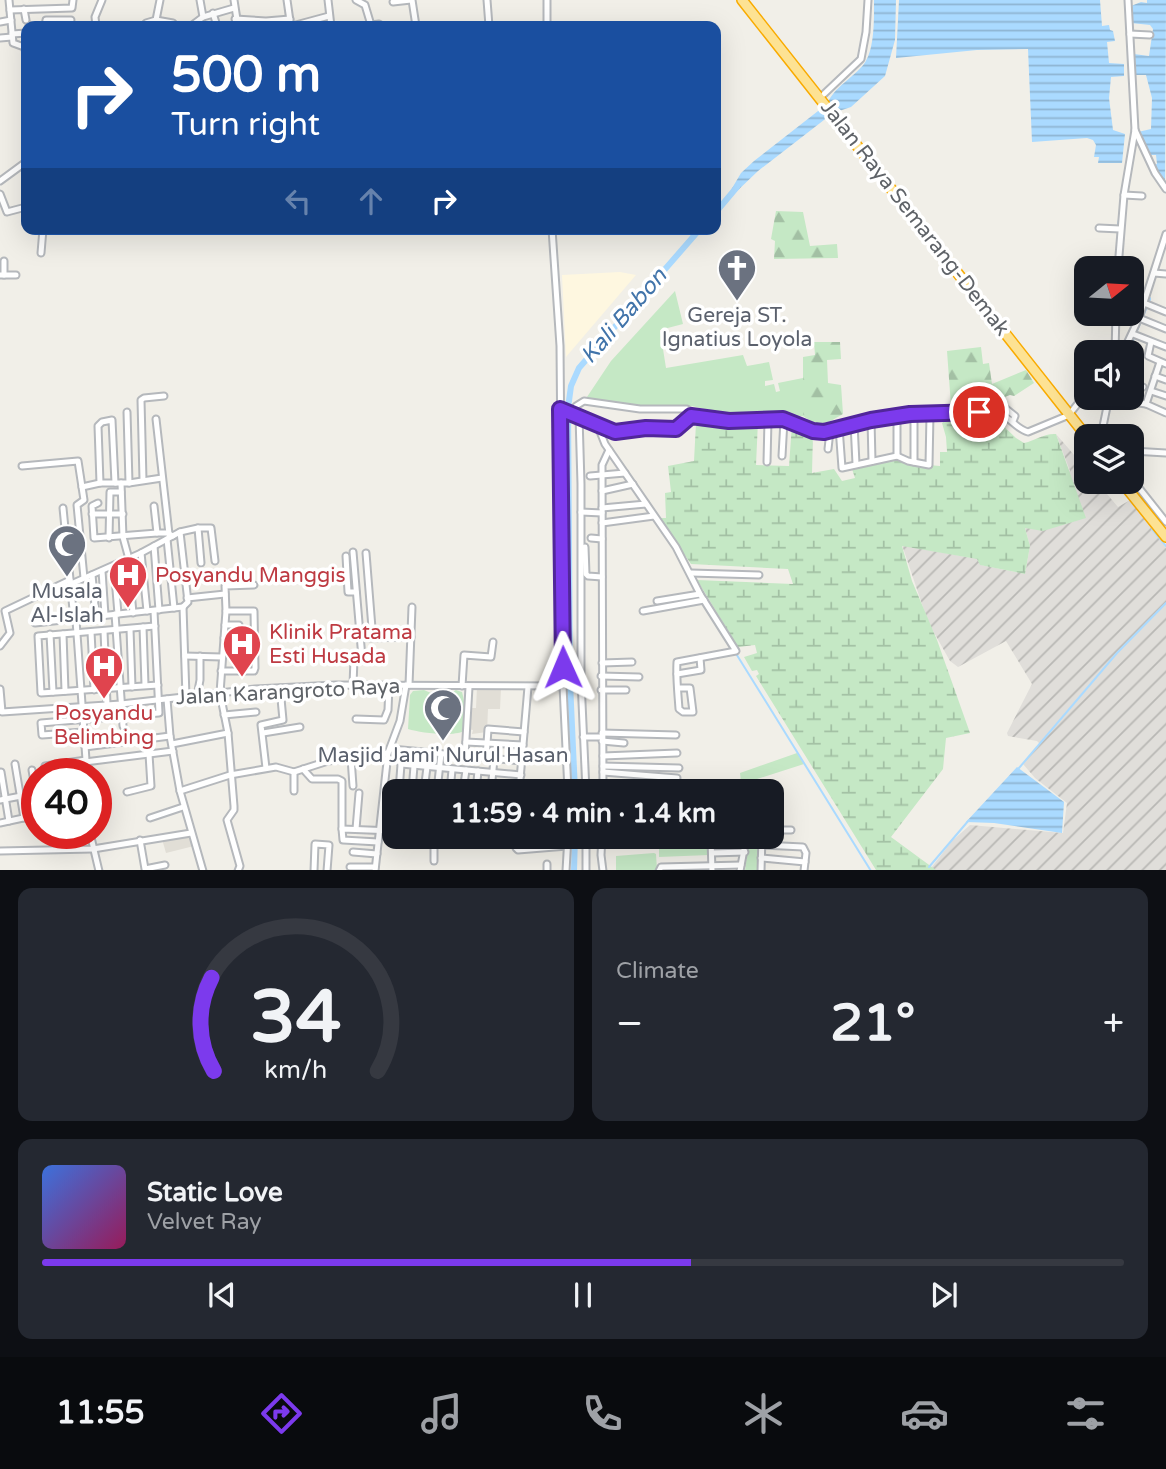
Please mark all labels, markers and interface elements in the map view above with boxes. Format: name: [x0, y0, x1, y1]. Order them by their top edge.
text: 500 m: [171, 46, 321, 105]
icon: right: [56, 49, 147, 140]
street label: Jalan Raya Semarang-Demak: [815, 95, 1015, 341]
text: Turn right: [171, 106, 320, 144]
icon: left: [279, 182, 317, 220]
icon: ahead: [352, 182, 390, 220]
icon: right: [425, 182, 463, 220]
church icon: Gereja ST. Ignatius Loyola: [716, 247, 758, 302]
north arrow: [1074, 256, 1144, 326]
map controls: [1074, 256, 1144, 494]
water label: Kali Babon: [575, 262, 674, 369]
place label: Gereja ST. Ignatius Loyola: [662, 303, 812, 352]
button: sound: [1074, 340, 1144, 410]
pin: [949, 382, 1009, 442]
icon: arrive: [960, 393, 998, 431]
button: layers: [1074, 424, 1144, 494]
mosque icon: Musala Al-Islah: [46, 523, 88, 578]
hospital icon: Posyandu Manggis: [107, 554, 149, 609]
place label: Posyandu Manggis: [155, 563, 346, 588]
place label: Musala Al-Islah: [30, 579, 104, 628]
place label: Klinik Pratama Esti Husada: [269, 620, 413, 669]
hospital icon: Klinik Pratama Esti Husada: [221, 623, 263, 678]
position arrow: [526, 630, 600, 704]
hospital icon: Posyandu Belimbing: [83, 645, 125, 700]
street label: Jalan Karangroto Raya: [175, 674, 401, 710]
mosque icon: Masjid Jami' Nurul Hasan: [422, 687, 464, 742]
place label: Posyandu Belimbing: [54, 701, 154, 750]
place label: Masjid Jami' Nurul Hasan: [318, 743, 568, 768]
speed limit sign: 40: [21, 758, 112, 849]
text: 11:59 · 4 min · 1.4 km: [450, 798, 716, 829]
text: Climate: [616, 957, 699, 985]
text: 34: [250, 974, 342, 1062]
text: 21°: [830, 992, 915, 1055]
text: −: [616, 1001, 643, 1047]
text: +: [1103, 1001, 1124, 1047]
text: km/h: [265, 1054, 327, 1084]
text: Static Love: [147, 1177, 283, 1208]
text: Velvet Ray: [147, 1208, 262, 1236]
icon: previous: [203, 1276, 241, 1314]
icon: pause: [564, 1276, 602, 1314]
icon: next: [925, 1276, 963, 1314]
icon: directions: [257, 1389, 306, 1438]
icon: music: [417, 1389, 466, 1438]
icon: phone: [578, 1389, 627, 1438]
icon: climate: [739, 1389, 788, 1438]
icon: car: [900, 1389, 949, 1438]
icon: filters: [1061, 1389, 1110, 1438]
text: 11:55: [56, 1394, 145, 1432]

